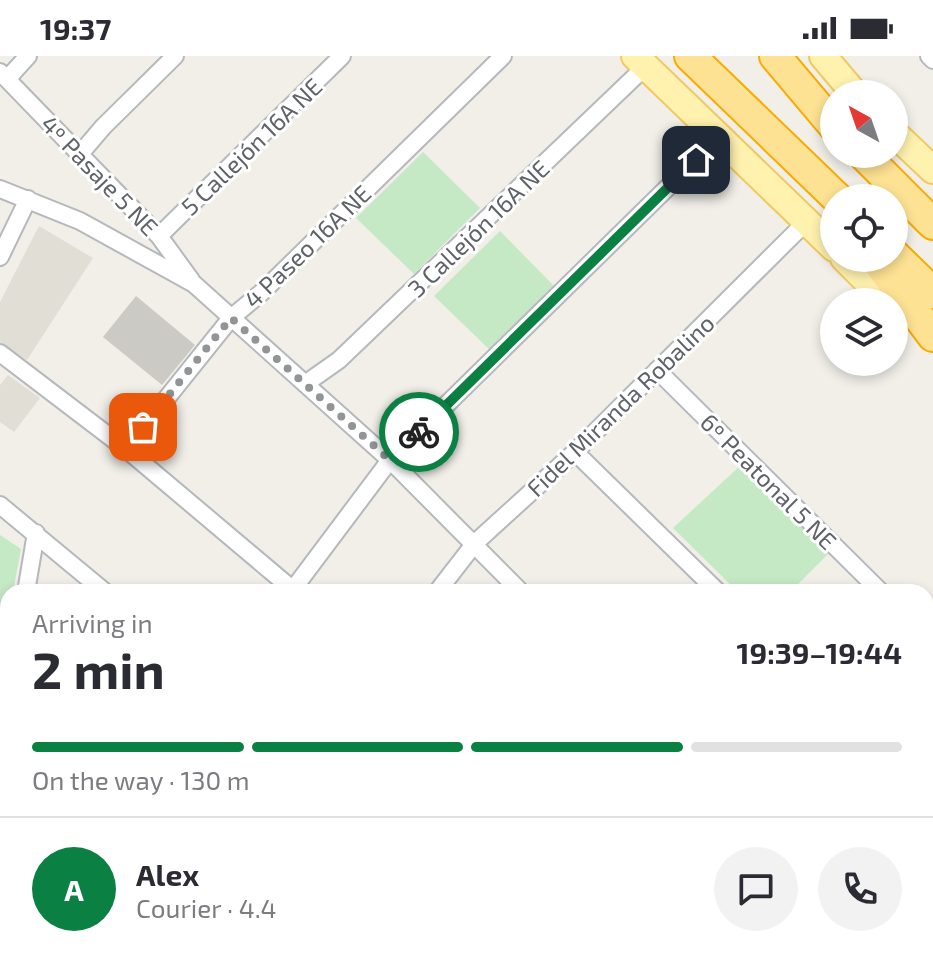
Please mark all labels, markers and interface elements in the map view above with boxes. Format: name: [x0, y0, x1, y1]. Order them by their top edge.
text: 19:37: [40, 10, 111, 46]
street label: 5 Callejón 16A NE: [175, 71, 327, 221]
north arrow: [820, 80, 908, 168]
map controls: [820, 80, 908, 376]
street label: 4º Pasaje 5 NE: [35, 109, 165, 241]
pin: [662, 126, 730, 194]
icon: home: [674, 138, 718, 182]
street label: 3 Callejón 16A NE: [401, 153, 555, 303]
street label: 4 Paseo 16A NE: [238, 178, 376, 314]
button: locate: [820, 184, 908, 272]
button: layers: [820, 288, 908, 376]
street label: Fidel Miranda Robalino: [520, 308, 720, 502]
courier: [379, 392, 459, 472]
pin: [109, 393, 177, 461]
icon: bag: [121, 405, 165, 449]
street label: 6º Peatonal 5 NE: [695, 407, 843, 555]
icon: bike: [397, 410, 441, 454]
text: Arriving in: [32, 607, 153, 638]
text: 19:39–19:44: [736, 634, 902, 670]
text: 2 min: [32, 637, 165, 699]
text: On the way · 130 m: [32, 764, 250, 795]
button: chat: [714, 847, 798, 931]
button: phone: [818, 847, 902, 931]
text: Alex: [136, 856, 199, 892]
text: A: [64, 871, 84, 907]
text: Courier · 4.4: [136, 892, 277, 923]

